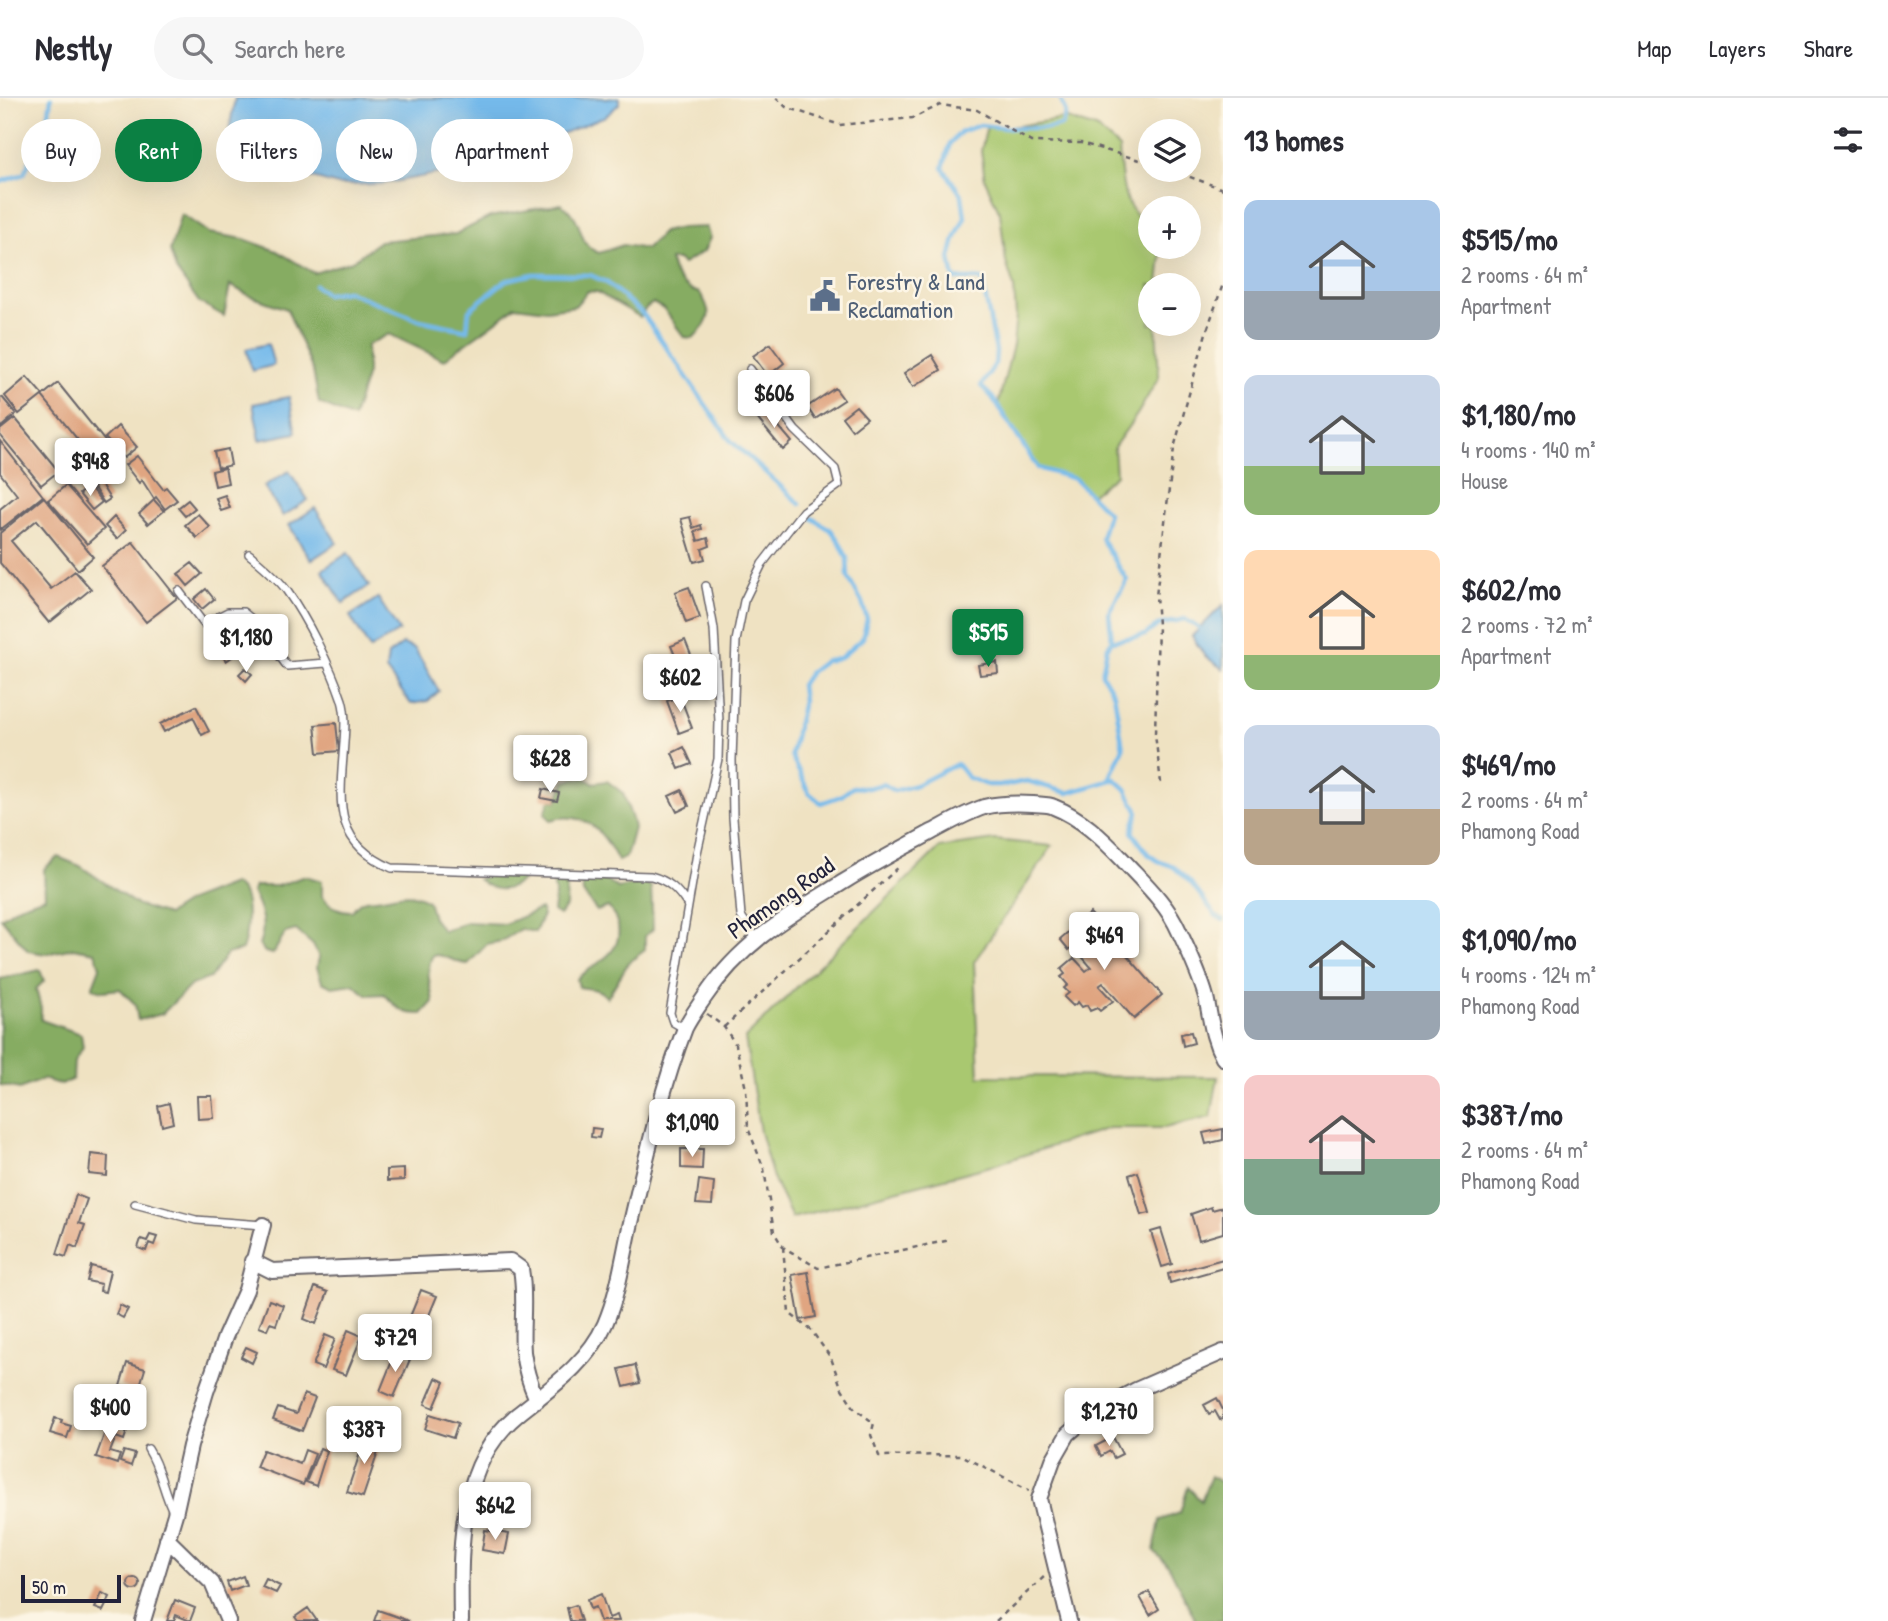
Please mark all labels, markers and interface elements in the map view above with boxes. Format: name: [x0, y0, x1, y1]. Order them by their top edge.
search box: [154, 17, 644, 80]
text: Nestly: [35, 26, 112, 70]
icon: search: [178, 29, 216, 67]
text: Search here: [234, 31, 346, 66]
text: Map: [1637, 32, 1671, 64]
text: Layers: [1709, 32, 1766, 64]
text: Share: [1804, 32, 1853, 64]
chip: Buy: [21, 119, 101, 182]
chip: Rent: [115, 119, 202, 182]
chip: Filters: [216, 119, 322, 182]
chip: New: [336, 119, 417, 182]
chip: Apartment: [431, 119, 573, 182]
map controls: [1138, 119, 1201, 336]
button: layers: [1138, 119, 1201, 182]
text: 13 homes: [1244, 120, 1344, 160]
icon: filters: [1829, 121, 1867, 159]
button: +: [1138, 196, 1201, 259]
text: $515/mo: [1461, 219, 1558, 259]
icon: home: [1300, 228, 1384, 312]
text: 2 rooms · 64 m²: [1461, 259, 1588, 290]
place label: Forestry & Land Reclamation: [847, 265, 985, 325]
button: −: [1138, 273, 1201, 336]
public building icon: Forestry & Land Reclamation: [808, 279, 842, 313]
text: Apartment: [1461, 290, 1551, 321]
pin: $606: [733, 370, 815, 430]
text: $606: [754, 377, 794, 408]
text: $1,180/mo: [1461, 394, 1576, 434]
icon: home: [1300, 403, 1384, 487]
text: 4 rooms · 140 m²: [1461, 434, 1595, 465]
pin: $948: [49, 438, 131, 498]
text: $948: [71, 445, 109, 476]
text: House: [1461, 465, 1508, 496]
text: $602/mo: [1461, 569, 1561, 609]
icon: home: [1300, 578, 1384, 662]
text: 2 rooms · 72 m²: [1461, 609, 1593, 640]
pin: $515: [947, 610, 1029, 669]
pin: $1,180: [189, 614, 303, 674]
text: $515: [968, 616, 1008, 647]
text: $1,180: [219, 621, 273, 652]
text: Apartment: [1461, 640, 1551, 671]
pin: $602: [639, 654, 721, 714]
text: $602: [659, 661, 701, 692]
pin: $628: [509, 736, 591, 795]
text: $628: [529, 742, 571, 773]
text: $469/mo: [1461, 744, 1556, 784]
icon: home: [1300, 753, 1384, 837]
text: 2 rooms · 64 m²: [1461, 784, 1588, 815]
text: Phamong Road: [1461, 815, 1579, 846]
street label: Phamong Road: [721, 849, 840, 946]
pin: $469: [1063, 912, 1145, 972]
text: $469: [1085, 919, 1123, 950]
text: $1,090/mo: [1461, 919, 1576, 959]
icon: home: [1300, 928, 1384, 1012]
text: 4 rooms · 124 m²: [1461, 959, 1596, 990]
text: Phamong Road: [1461, 990, 1579, 1021]
text: $387/mo: [1461, 1094, 1563, 1134]
pin: $1,090: [635, 1100, 749, 1159]
icon: home: [1300, 1103, 1384, 1187]
text: $1,090: [665, 1106, 719, 1137]
text: 2 rooms · 64 m²: [1461, 1134, 1588, 1165]
text: Phamong Road: [1461, 1165, 1579, 1196]
pin: $729: [354, 1314, 436, 1374]
text: $729: [374, 1321, 416, 1352]
pin: $400: [69, 1384, 151, 1444]
pin: $1,270: [1052, 1388, 1166, 1448]
text: $400: [90, 1391, 130, 1422]
text: $1,270: [1080, 1395, 1138, 1426]
pin: $387: [323, 1406, 405, 1466]
text: $387: [342, 1413, 386, 1444]
pin: $642: [454, 1482, 536, 1542]
text: $642: [475, 1489, 515, 1520]
scale bar: [21, 1572, 121, 1604]
text: 50 m: [32, 1574, 66, 1600]

